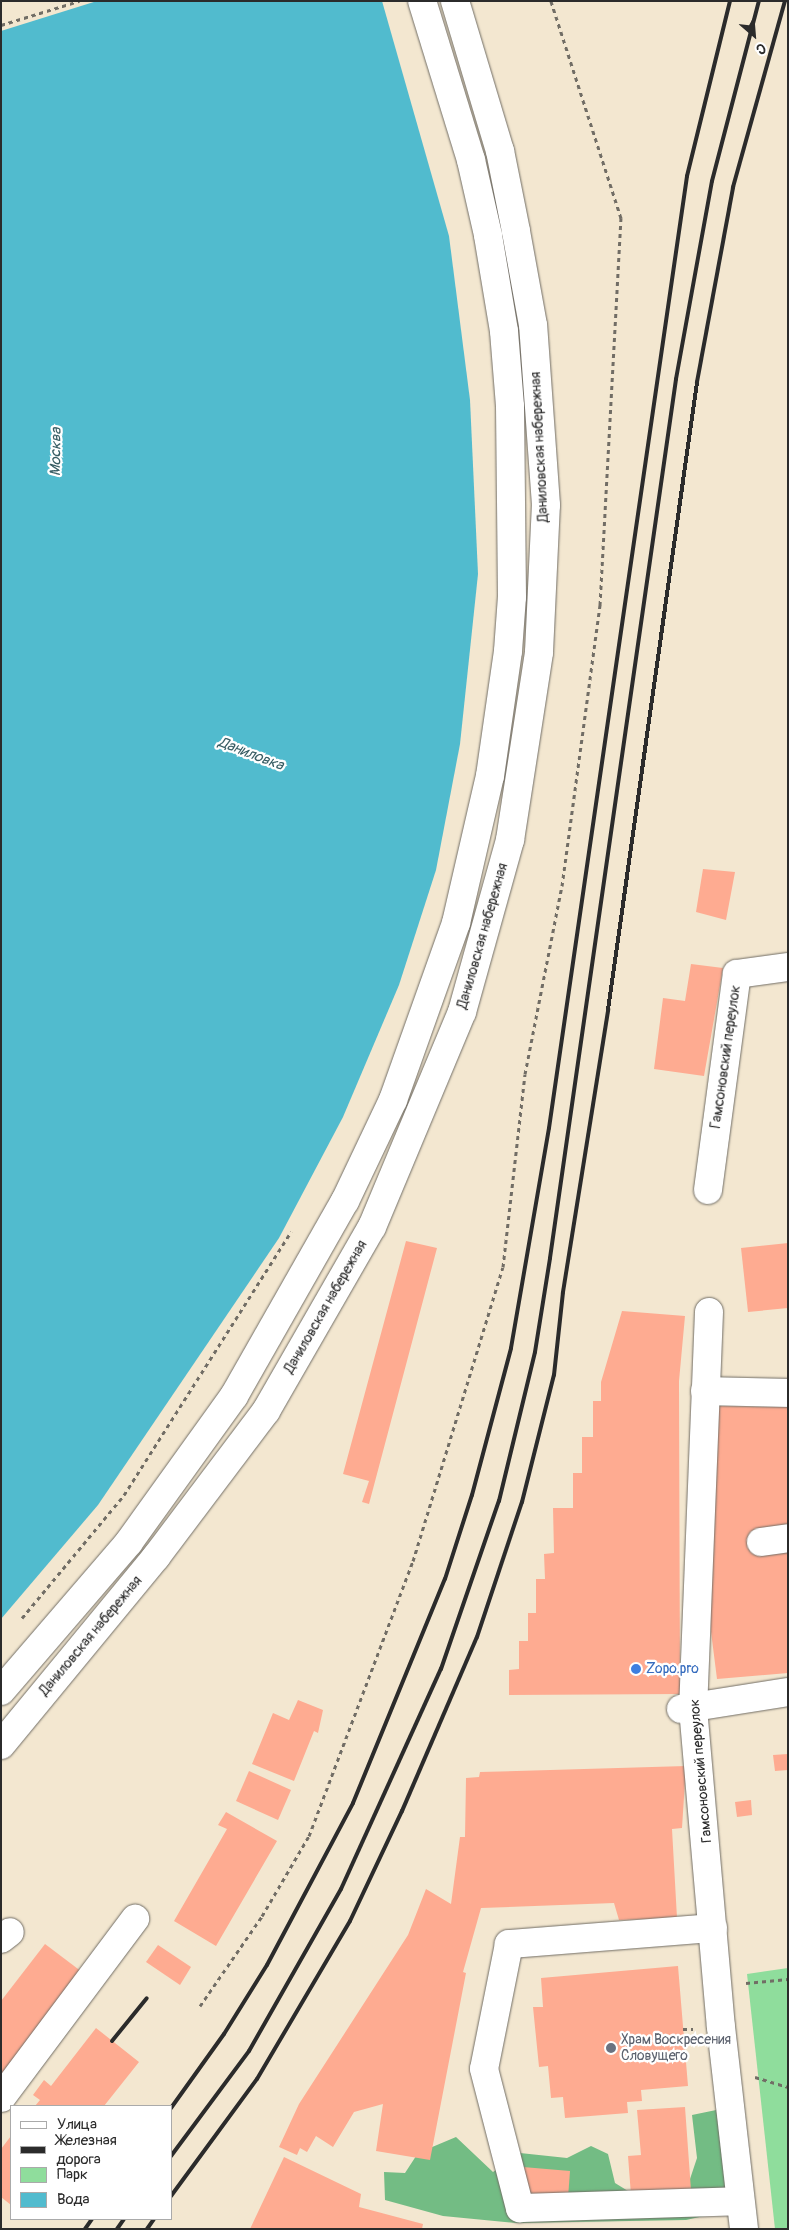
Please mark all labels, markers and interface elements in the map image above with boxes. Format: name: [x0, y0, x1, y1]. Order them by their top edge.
north arrow: [729, 10, 779, 60]
text: С: [753, 39, 769, 58]
street label: Даниловская набережная: [528, 371, 552, 523]
water label: Москва: [47, 428, 65, 476]
water label: Даниловка: [216, 733, 286, 775]
street label: Даниловская набережная: [454, 861, 512, 1011]
street label: Гамсоновский переулок: [708, 984, 744, 1130]
street label: Даниловская набережная: [281, 1237, 371, 1377]
street label: Даниловская набережная: [36, 1573, 146, 1699]
place label: Zopo.pro: [646, 1661, 699, 1677]
marker: Zopo.pro: [630, 1663, 642, 1675]
street label: Гамсоновский переулок: [686, 1698, 716, 1844]
place label: Храм Воскресения Словущего: [621, 2032, 731, 2064]
marker: Храм Воскресения Словущего: [605, 2042, 617, 2054]
legend: [10, 2105, 172, 2220]
text: Улица: [57, 2115, 97, 2134]
text: Железная дорога: [56, 2131, 117, 2169]
text: Парк: [57, 2165, 88, 2184]
text: Вода: [57, 2190, 90, 2209]

